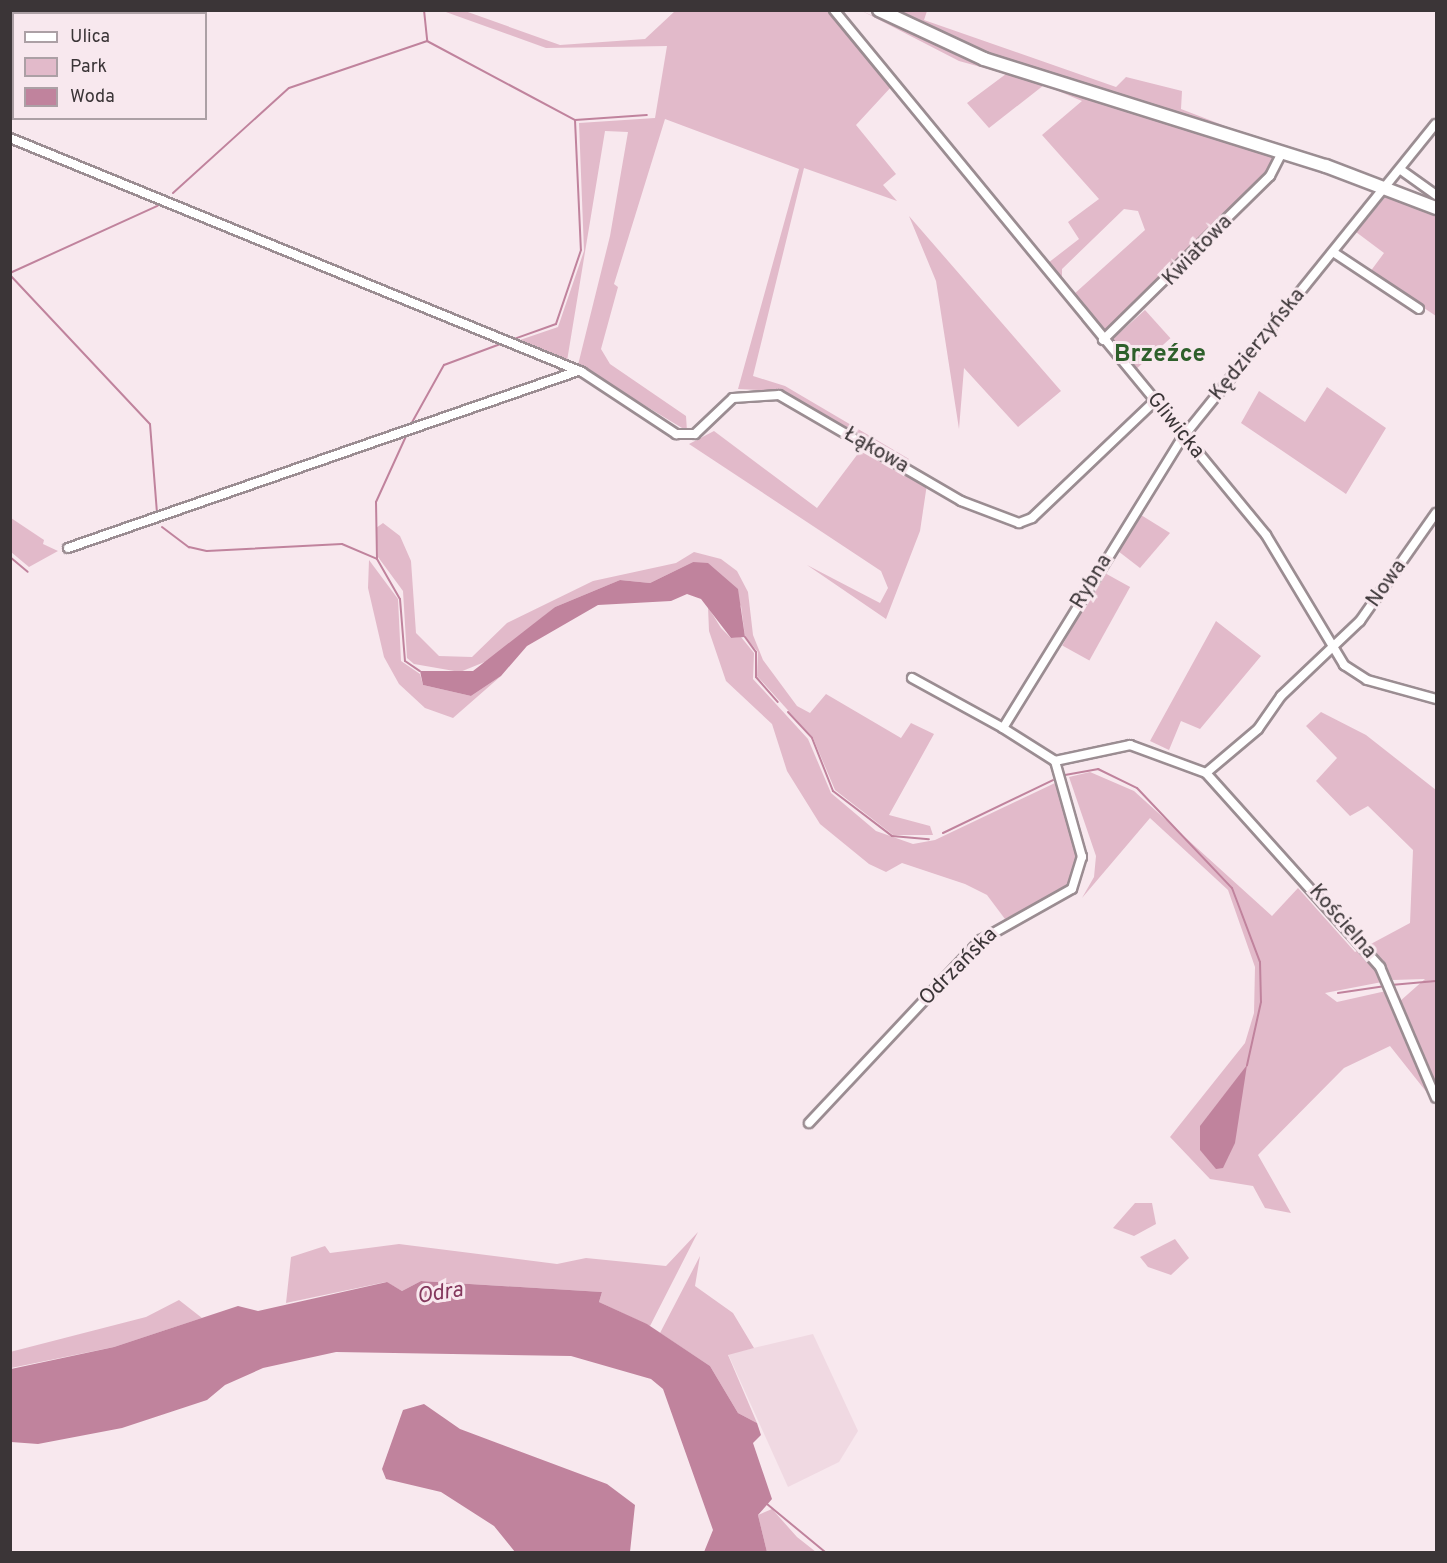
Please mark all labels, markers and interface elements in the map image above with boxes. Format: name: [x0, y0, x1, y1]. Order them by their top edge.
legend: [12, 12, 207, 120]
text: Ulica: [70, 26, 110, 49]
text: Park: [70, 56, 107, 79]
text: Woda: [70, 86, 115, 109]
street label: Kwiatowa: [1158, 210, 1238, 292]
street label: Kędzierzyńska: [1205, 284, 1311, 406]
district label: Brzeźce: [1114, 342, 1206, 370]
street label: Gliwicka: [1141, 388, 1209, 464]
street label: Łąkowa: [839, 422, 913, 480]
street label: Rybna: [1066, 550, 1118, 614]
street label: Nowa: [1362, 555, 1412, 613]
street label: Kościelna: [1303, 880, 1381, 964]
street label: Odrzańska: [915, 923, 1003, 1011]
water label: Odra: [415, 1277, 465, 1311]

